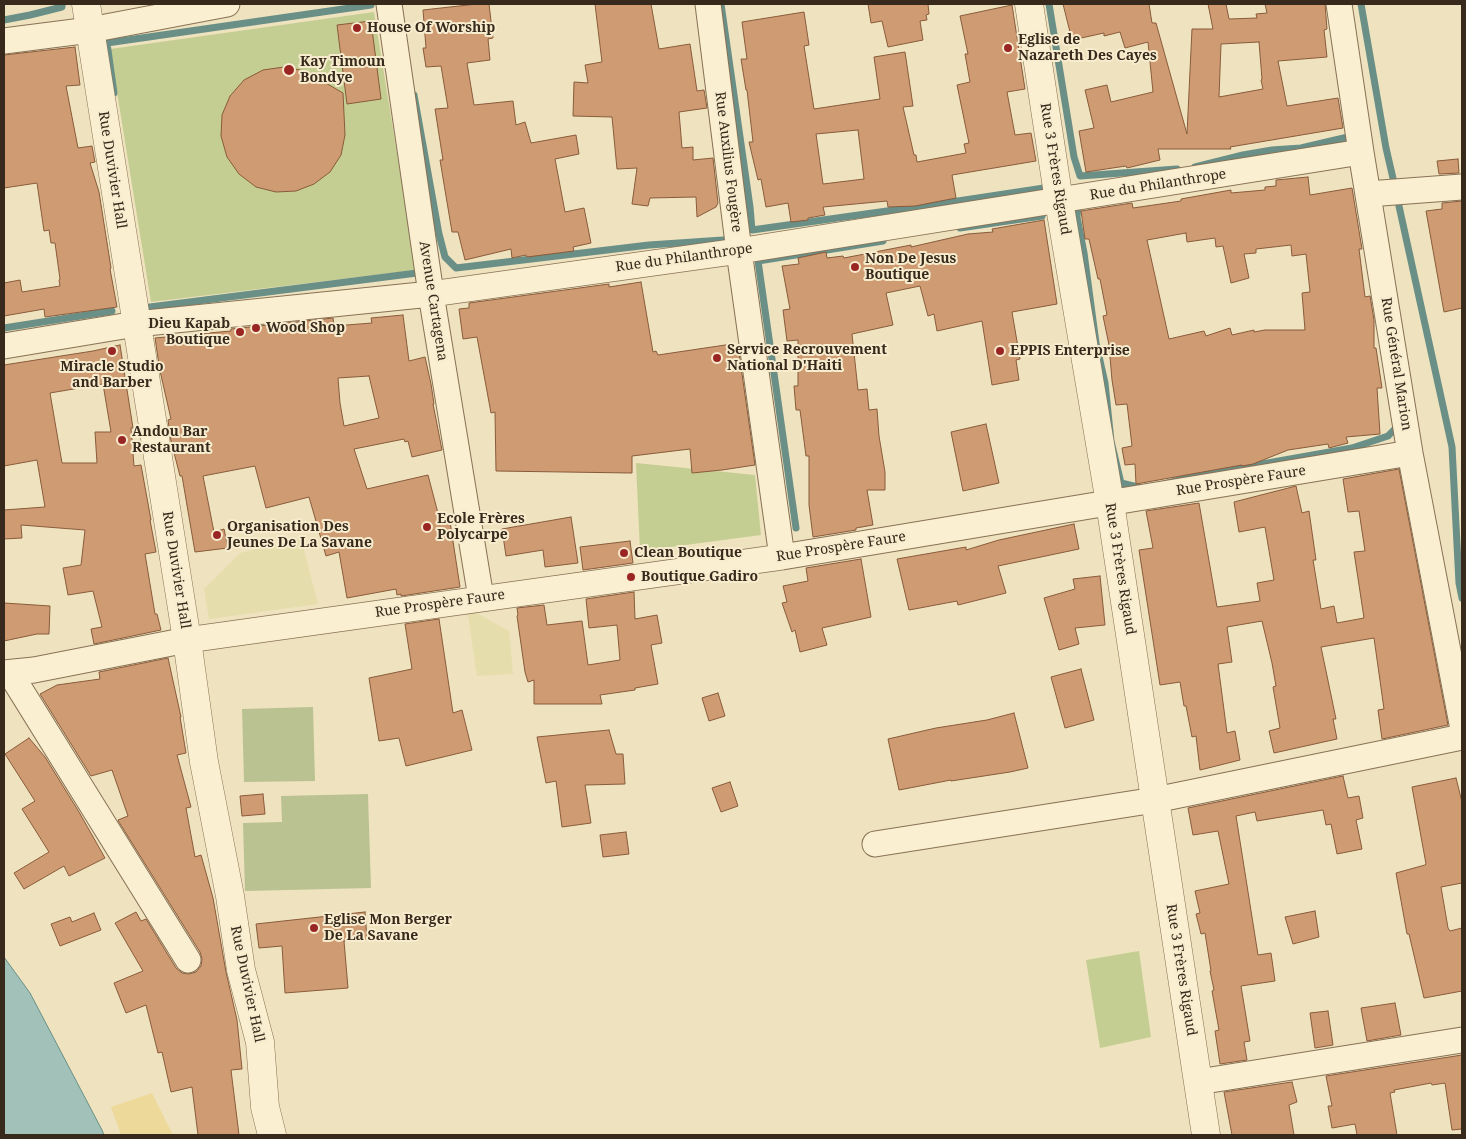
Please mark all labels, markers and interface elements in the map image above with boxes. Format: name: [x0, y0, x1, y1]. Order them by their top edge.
place label: House Of Worship: [367, 20, 495, 36]
marker: House Of Worship: [351, 22, 363, 34]
place label: Eglise de Nazareth Des Cayes: [1018, 32, 1157, 64]
marker: Eglise de Nazareth Des Cayes: [1002, 42, 1014, 54]
place label: Kay Timoun Bondye: [300, 54, 385, 86]
marker: Kay Timoun Bondye: [282, 63, 296, 77]
street label: Rue Auxilius Fougère: [711, 91, 745, 233]
street label: Rue 3 Frères Rigaud: [1036, 102, 1074, 236]
street label: Rue Duvivier Hall: [94, 110, 130, 230]
street label: Rue du Philanthrope: [1089, 166, 1227, 204]
street label: Avenue Cartagena: [415, 240, 451, 362]
street label: Rue du Philanthrope: [615, 240, 753, 276]
place label: Non De Jesus Boutique: [865, 251, 956, 284]
marker: Non De Jesus Boutique: [849, 261, 861, 273]
street label: Rue Général Marion: [1377, 296, 1415, 432]
place label: Dieu Kapab Boutique: [148, 316, 230, 348]
place label: Wood Shop: [266, 320, 345, 336]
marker: Wood Shop: [250, 322, 262, 334]
marker: Dieu Kapab Boutique: [234, 326, 246, 338]
place label: Service Recrouvement National D'Haiti: [727, 342, 887, 374]
place label: EPPIS Enterprise: [1010, 343, 1130, 359]
marker: Miracle Studio and Barber: [106, 345, 118, 357]
marker: EPPIS Enterprise: [994, 345, 1006, 357]
marker: Service Recrouvement National D'Haiti: [711, 352, 723, 364]
place label: Miracle Studio and Barber: [60, 359, 164, 392]
place label: Andou Bar Restaurant: [132, 424, 211, 457]
marker: Andou Bar Restaurant: [116, 434, 128, 446]
street label: Rue Prospère Faure: [1175, 462, 1307, 500]
street label: Rue 3 Frères Rigaud: [1101, 502, 1139, 636]
street label: Rue Duvivier Hall: [158, 510, 194, 630]
place label: Ecole Frères Polycarpe: [437, 511, 525, 544]
place label: Organisation Des Jeunes De La Savane: [227, 519, 372, 552]
marker: Ecole Frères Polycarpe: [421, 521, 433, 533]
street label: Rue Prospère Faure: [775, 528, 907, 566]
marker: Organisation Des Jeunes De La Savane: [211, 529, 223, 541]
place label: Clean Boutique: [634, 545, 742, 561]
marker: Clean Boutique: [618, 547, 630, 559]
place label: Boutique Gadiro: [641, 569, 758, 585]
marker: Boutique Gadiro: [625, 571, 637, 583]
street label: Rue Prospère Faure: [374, 587, 506, 621]
street label: Rue 3 Frères Rigaud: [1162, 903, 1200, 1037]
place label: Eglise Mon Berger De La Savane: [324, 912, 452, 944]
marker: Eglise Mon Berger De La Savane: [308, 922, 320, 934]
street label: Rue Duvivier Hall: [226, 924, 268, 1044]

